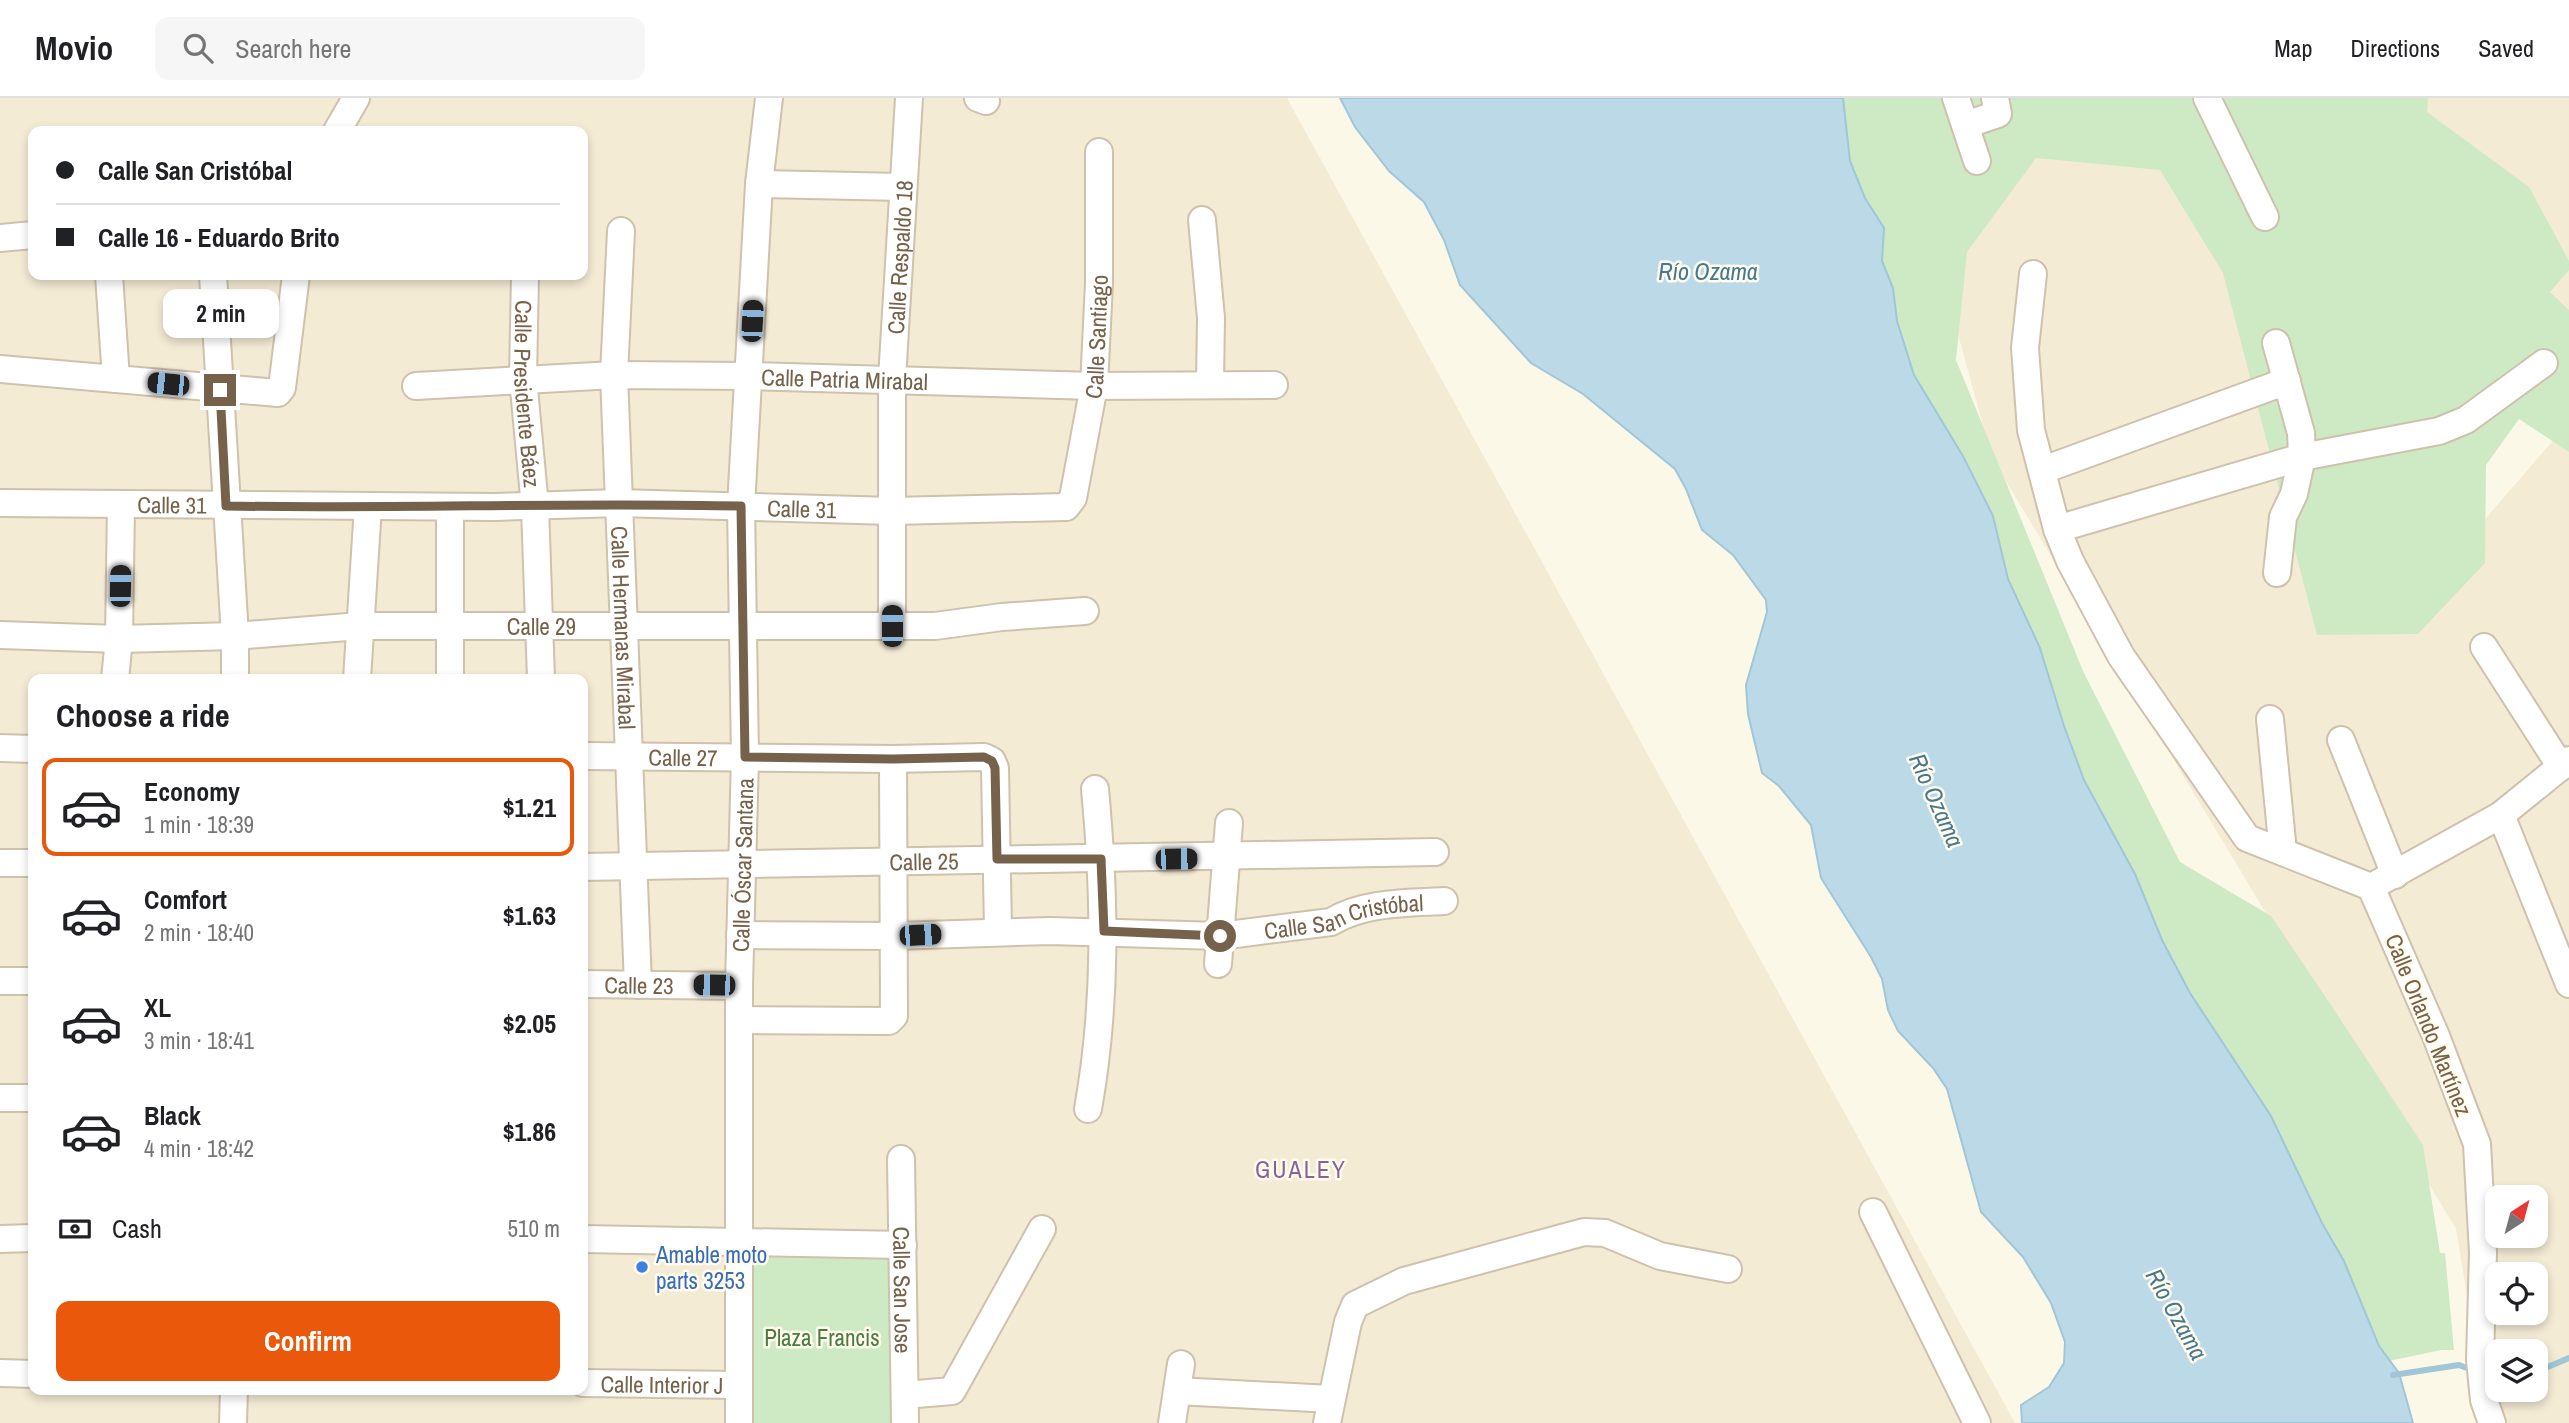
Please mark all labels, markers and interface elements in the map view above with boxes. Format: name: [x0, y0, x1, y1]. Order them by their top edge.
search box: [155, 17, 645, 80]
text: Movio: [35, 26, 113, 70]
icon: search: [179, 29, 217, 67]
text: Search here: [235, 31, 351, 66]
text: Map: [2274, 32, 2312, 64]
text: Directions: [2350, 32, 2440, 64]
text: Saved: [2478, 32, 2534, 64]
text: Calle San Cristóbal: [98, 153, 292, 188]
street label: Calle Respaldo 18: [879, 179, 919, 335]
text: Calle 16 - Eduardo Brito: [98, 220, 340, 255]
water label: Río Ozama: [1658, 255, 1758, 287]
street label: Calle Santiago: [1076, 275, 1115, 401]
callout: 2 min: [162, 288, 278, 338]
text: 2 min: [196, 298, 246, 329]
car: [741, 299, 764, 343]
street label: Calle Presidente Báez: [508, 300, 549, 489]
street label: Calle Patria Mirabal: [761, 361, 928, 397]
car: [147, 371, 190, 397]
route end: [204, 374, 236, 406]
street label: Calle 31: [137, 489, 207, 520]
street label: Calle 31: [767, 492, 837, 525]
street label: Calle Hermanas Mirabal: [604, 525, 643, 730]
car: [110, 565, 131, 607]
car: [882, 605, 903, 647]
street label: Calle 29: [507, 611, 576, 642]
text: Choose a ride: [56, 694, 230, 737]
street label: Calle 27: [648, 741, 718, 773]
water label: Río Ozama: [1902, 748, 1972, 852]
text: Economy: [144, 774, 240, 809]
icon: car: [60, 776, 123, 839]
street label: Calle Óscar Santana: [724, 777, 760, 953]
text: $1.21: [503, 790, 556, 825]
text: 1 min · 18:39: [144, 809, 254, 840]
street label: Calle 25: [889, 845, 959, 877]
car: [1155, 848, 1198, 870]
text: Comfort: [144, 882, 227, 917]
icon: car: [60, 884, 123, 947]
street label: Calle San Cristóbal: [1262, 886, 1424, 946]
text: $1.63: [503, 898, 556, 933]
text: 2 min · 18:40: [144, 917, 254, 948]
route start: [1204, 920, 1236, 952]
car: [899, 923, 942, 947]
street label: Calle Orlando Martínez: [2378, 929, 2480, 1121]
street label: Calle 23: [604, 969, 674, 1001]
car: [693, 974, 736, 996]
text: XL: [144, 990, 171, 1025]
icon: car: [60, 992, 123, 1055]
text: $2.05: [503, 1006, 556, 1041]
text: 3 min · 18:41: [144, 1025, 254, 1056]
text: Black: [144, 1098, 201, 1133]
icon: car: [60, 1100, 123, 1163]
text: $1.86: [503, 1114, 556, 1149]
text: 4 min · 18:42: [144, 1133, 254, 1164]
district label: GUALEY: [1255, 1153, 1347, 1185]
north arrow: [2485, 1185, 2548, 1248]
map controls: [2485, 1185, 2548, 1402]
icon: cash: [56, 1210, 94, 1248]
text: Cash: [112, 1211, 162, 1246]
text: 510 m: [508, 1213, 560, 1244]
street label: Calle San Jose: [887, 1226, 919, 1354]
place label: Amable moto parts 3253: [655, 1239, 767, 1296]
marker: Amable moto parts 3253: [634, 1259, 650, 1275]
button: locate: [2485, 1262, 2548, 1325]
water label: Río Ozama: [2139, 1263, 2215, 1365]
button: Confirm: [56, 1301, 560, 1381]
park label: Plaza Francis: [764, 1322, 880, 1353]
button: layers: [2485, 1339, 2548, 1402]
street label: Calle Interior J: [600, 1368, 724, 1400]

